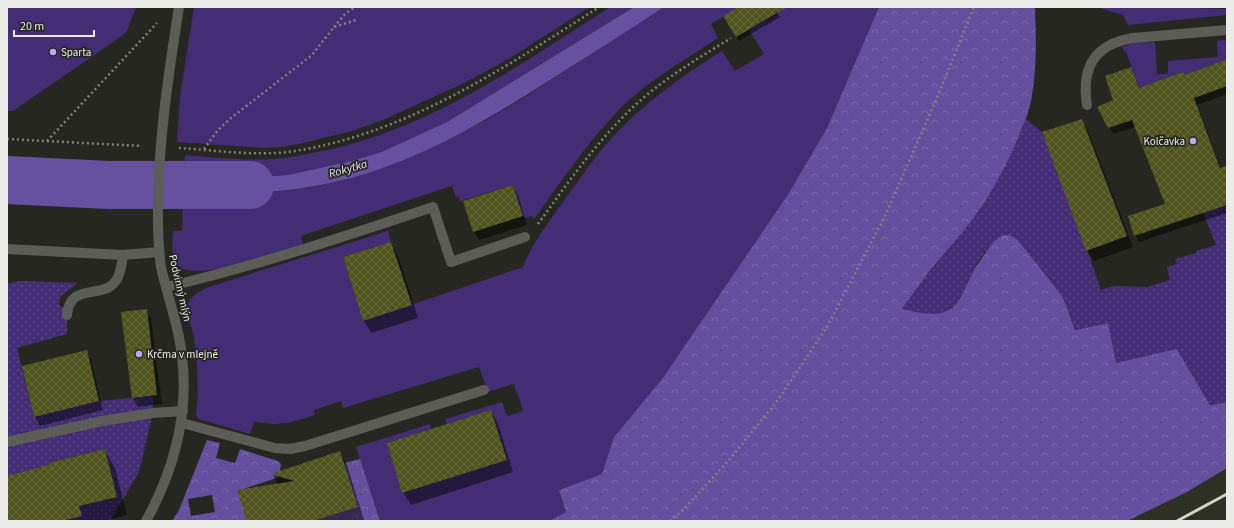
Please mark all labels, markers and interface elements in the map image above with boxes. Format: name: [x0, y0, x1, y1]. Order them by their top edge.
scale bar: [14, 12, 94, 38]
text: 20 m: [20, 18, 44, 35]
place label: Sparta: [61, 45, 91, 60]
marker: Sparta: [48, 47, 58, 57]
place label: Kolčavka: [1143, 134, 1185, 149]
marker: Kolčavka: [1188, 136, 1198, 146]
water label: Rokytka: [327, 155, 370, 183]
street label: Podvinný mlýn: [165, 253, 195, 323]
place label: Krčma v mlejně: [147, 347, 218, 362]
marker: Krčma v mlejně: [134, 349, 144, 359]

